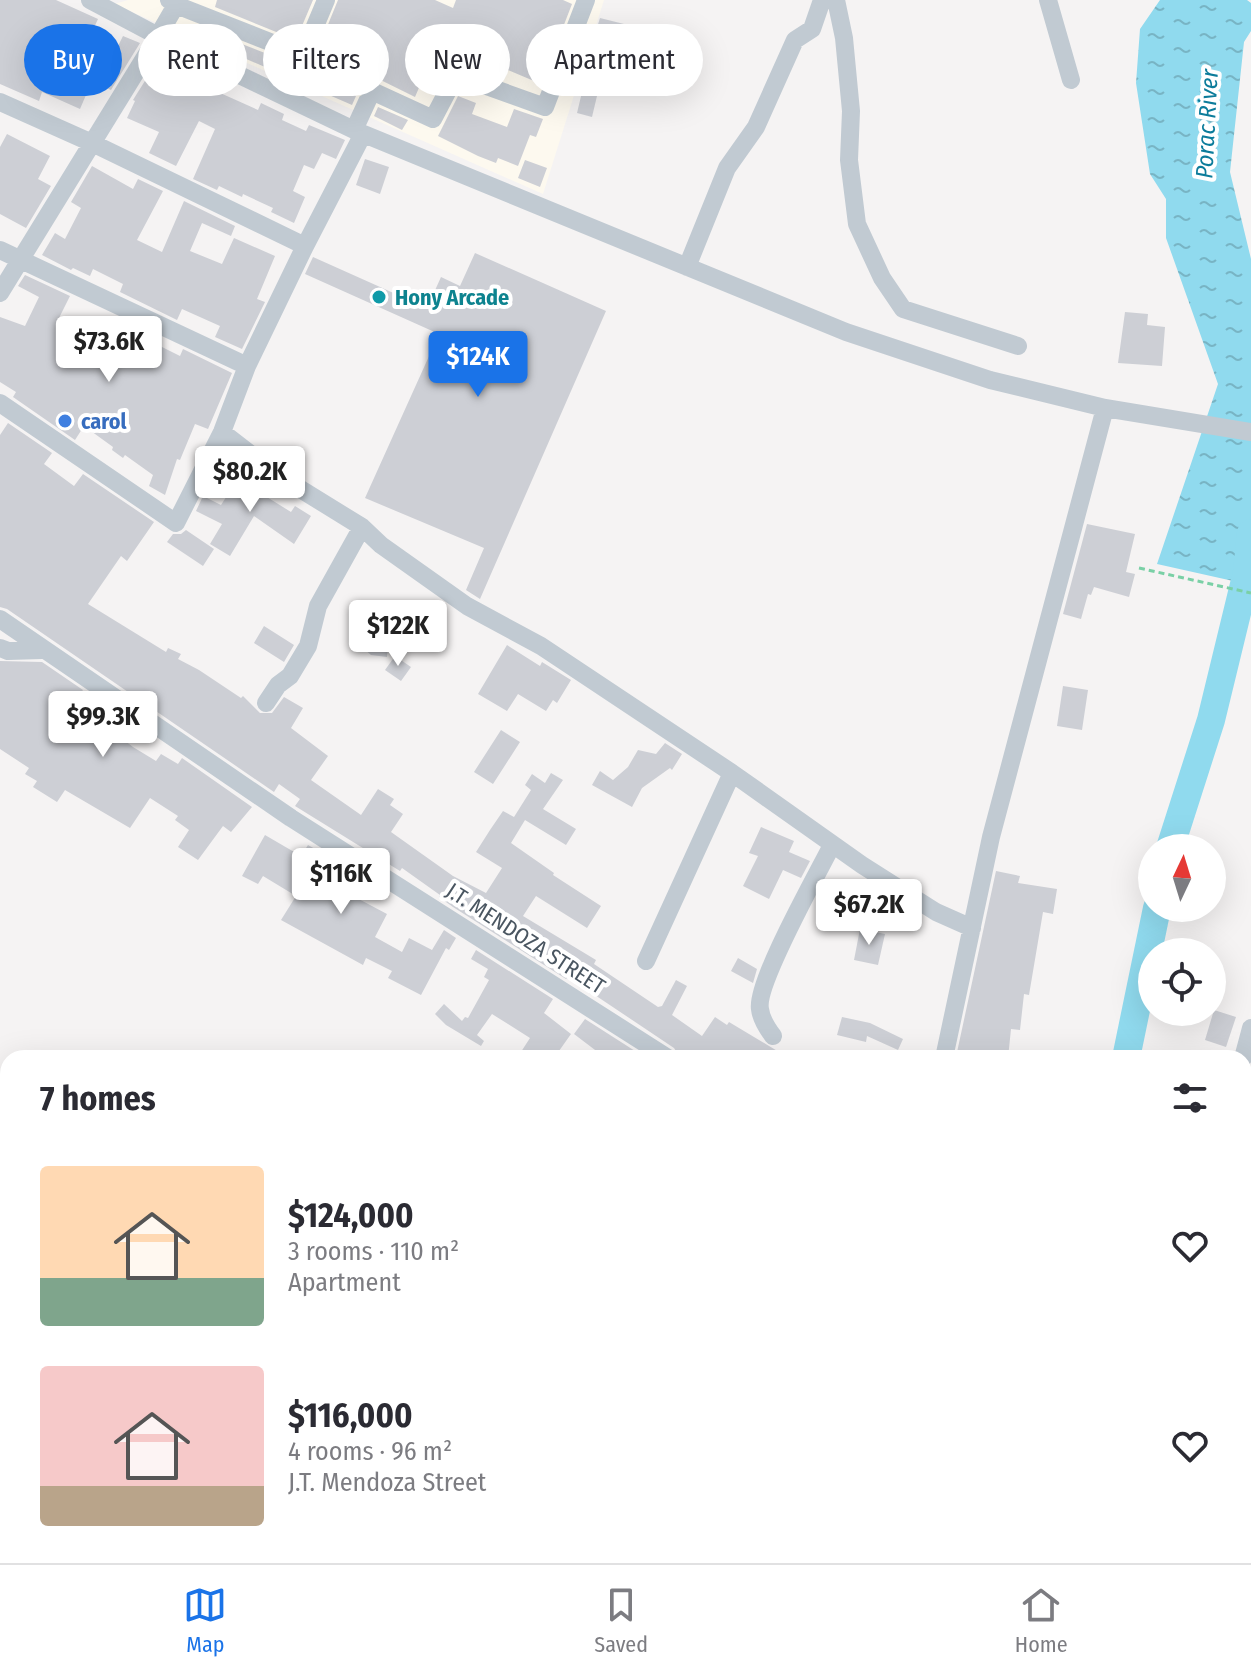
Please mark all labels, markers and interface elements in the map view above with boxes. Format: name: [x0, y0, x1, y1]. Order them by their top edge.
chip: Buy: [24, 24, 122, 96]
chip: Rent: [138, 24, 247, 96]
chip: Filters: [263, 24, 389, 96]
chip: New: [405, 24, 510, 96]
chip: Apartment: [526, 24, 703, 96]
water label: Porac River: [1190, 68, 1224, 179]
place label: Hony Arcade: [395, 284, 509, 311]
marker: Hony Arcade: [370, 288, 388, 306]
pin: $73.6K: [44, 316, 174, 384]
text: $73.6K: [74, 326, 144, 357]
pin: $124K: [422, 331, 534, 399]
text: $124K: [447, 341, 510, 372]
place label: carol: [81, 408, 127, 435]
marker: carol: [56, 412, 74, 430]
pin: $80.2K: [185, 446, 315, 514]
text: $80.2K: [213, 456, 287, 487]
pin: $122K: [342, 600, 454, 668]
text: $122K: [367, 610, 429, 641]
pin: $99.3K: [38, 691, 168, 759]
text: $99.3K: [66, 701, 140, 732]
north arrow: [1138, 834, 1226, 922]
map controls: [1138, 834, 1226, 1026]
pin: $116K: [285, 848, 397, 916]
text: $116K: [310, 858, 372, 889]
street label: J.T. MENDOZA STREET: [441, 877, 611, 1000]
pin: $67.2K: [804, 879, 934, 947]
text: $67.2K: [834, 889, 904, 920]
button: locate: [1138, 938, 1226, 1026]
icon: filters: [1168, 1076, 1212, 1120]
text: 7 homes: [40, 1078, 156, 1119]
text: $124,000: [288, 1195, 414, 1236]
icon: home: [104, 1198, 200, 1294]
icon: heart: [1168, 1224, 1212, 1268]
text: 3 rooms · 110 m²: [288, 1236, 459, 1267]
text: Apartment: [288, 1267, 401, 1298]
text: $116,000: [288, 1395, 413, 1436]
icon: home: [104, 1398, 200, 1494]
icon: heart: [1168, 1424, 1212, 1468]
text: 4 rooms · 96 m²: [288, 1436, 452, 1467]
text: J.T. Mendoza Street: [288, 1467, 486, 1498]
tab: Map: [183, 1583, 227, 1658]
tab: Saved: [594, 1583, 648, 1658]
tab: Home: [1015, 1583, 1068, 1658]

